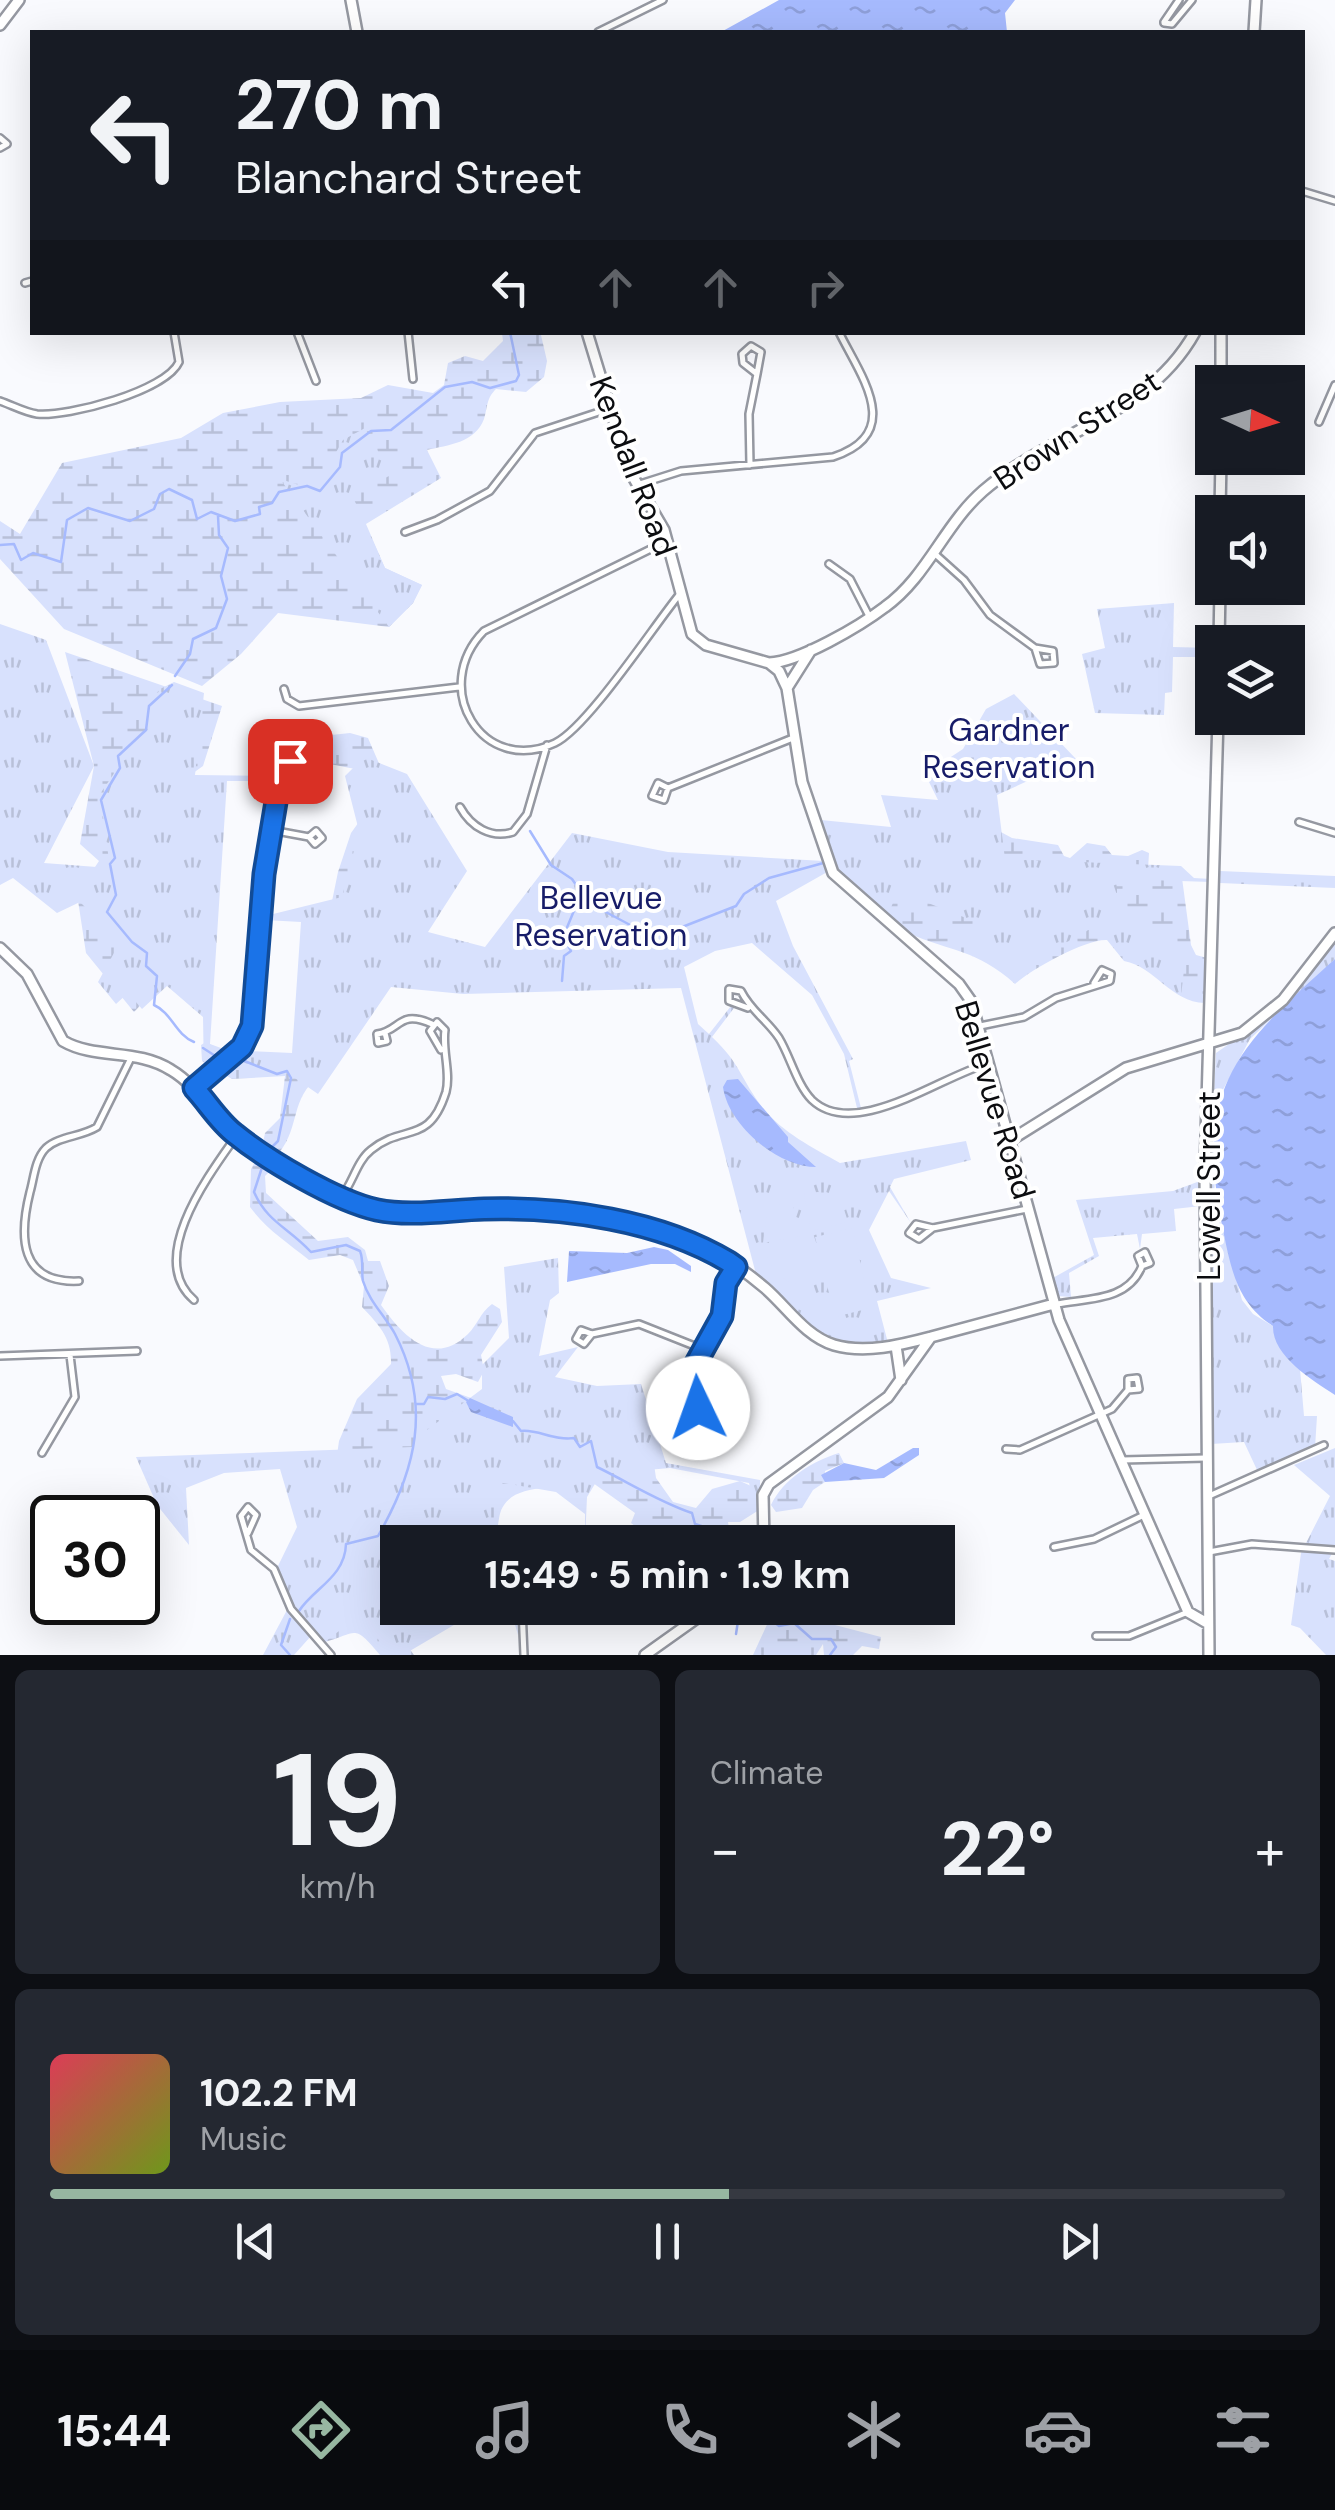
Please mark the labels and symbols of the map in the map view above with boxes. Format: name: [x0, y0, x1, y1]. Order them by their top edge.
street label: Brown Street: [986, 360, 1168, 500]
north arrow: [1195, 365, 1305, 475]
street label: Kendall Road: [580, 370, 686, 562]
park label: Gardner Reservation: [923, 709, 1095, 788]
pin: [248, 719, 333, 804]
park label: Bellevue Reservation: [515, 877, 687, 956]
street label: Bellevue Road: [945, 996, 1045, 1204]
street label: Lowell Street: [1188, 1091, 1230, 1281]
position arrow: [646, 1356, 750, 1460]
speed limit sign: 30: [30, 1495, 160, 1625]

